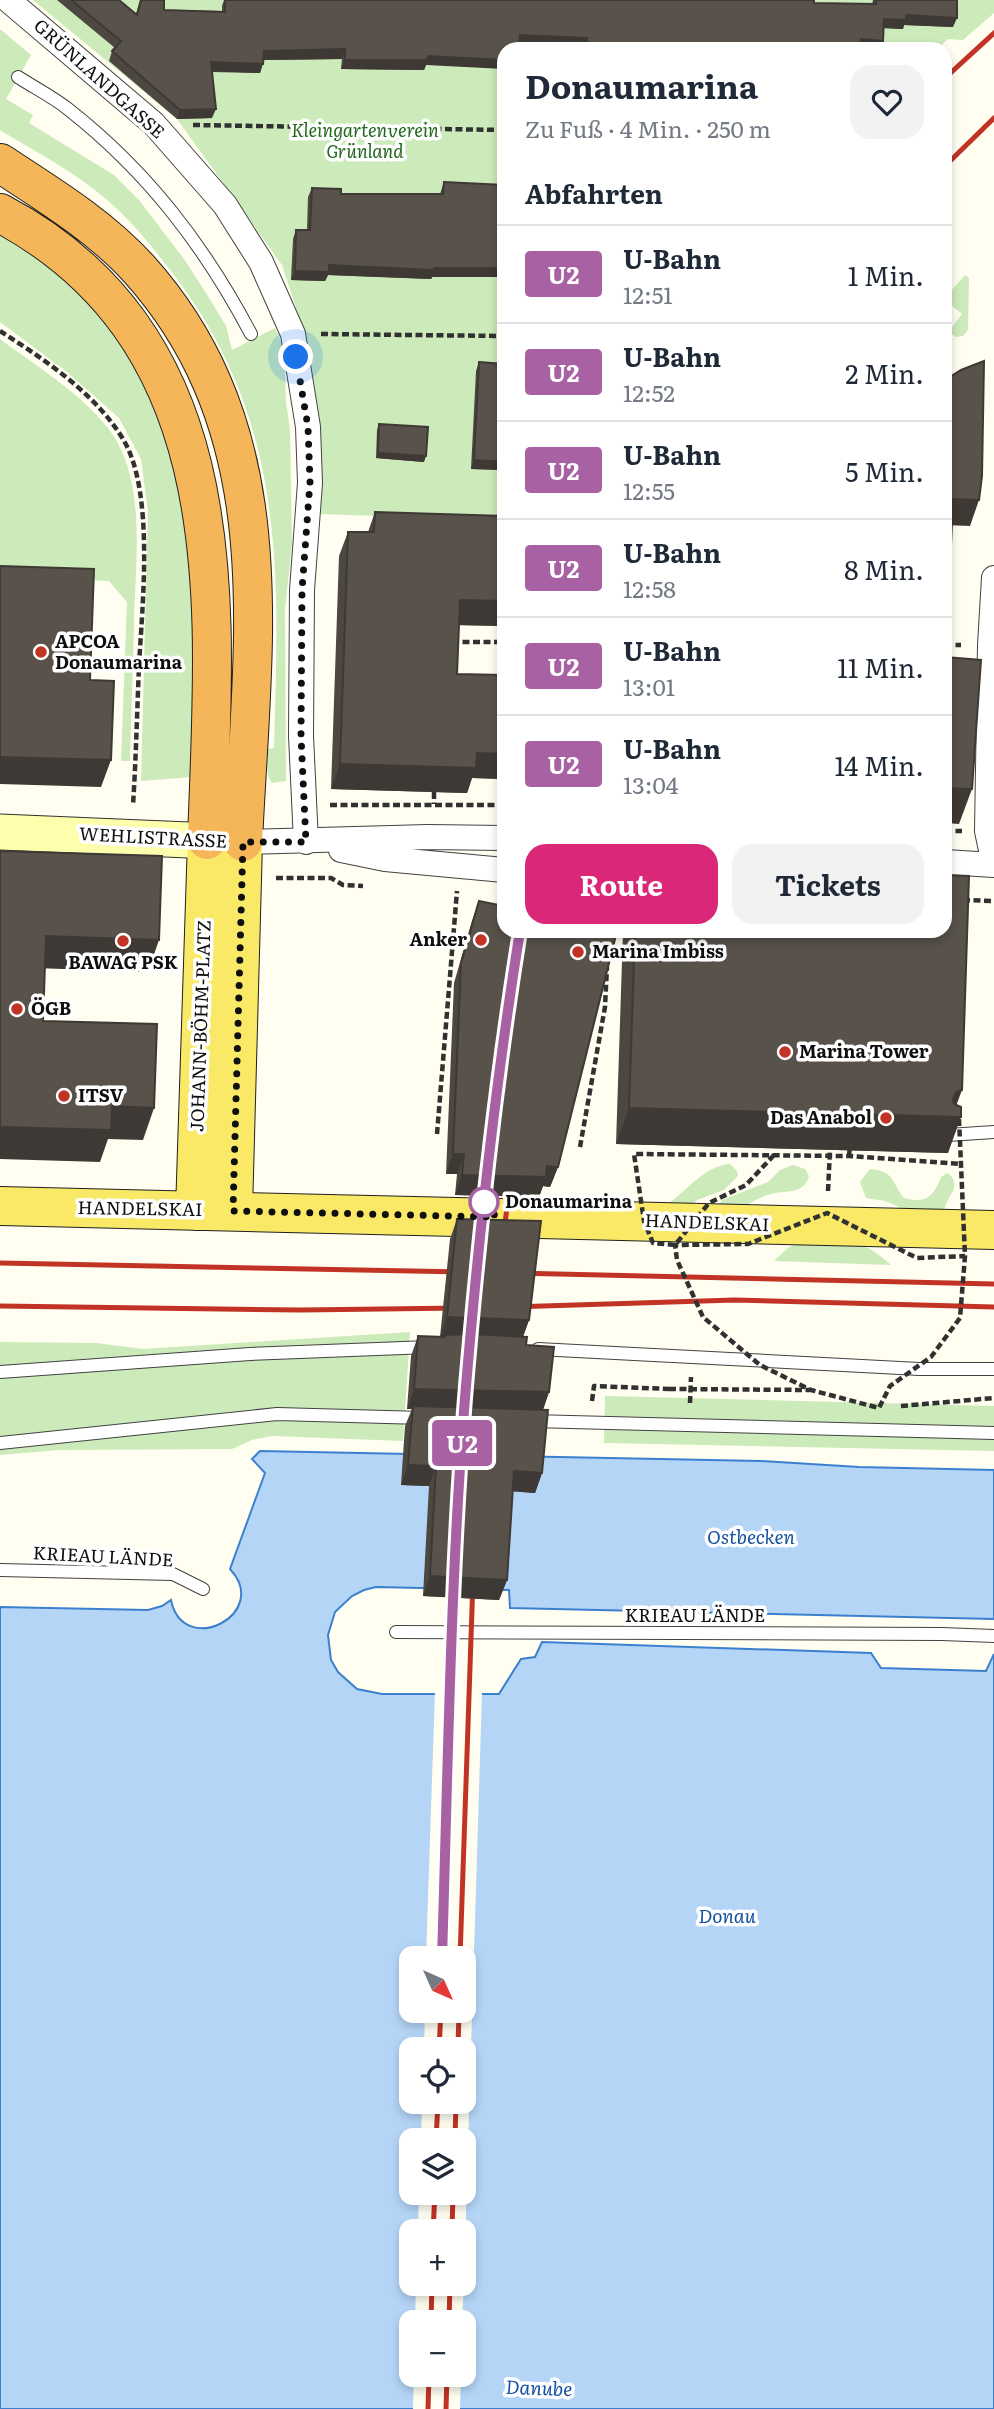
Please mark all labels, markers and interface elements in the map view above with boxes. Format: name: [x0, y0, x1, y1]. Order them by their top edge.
street label: GRÜNLANDGASSE: [28, 12, 172, 144]
text: Donaumarina: [525, 60, 758, 109]
button: heart: [850, 65, 924, 139]
text: Zu Fuß · 4 Min. · 250 m: [525, 111, 771, 145]
park label: Kleingartenverein Grünland: [291, 116, 439, 164]
text: Abfahrten: [525, 173, 663, 212]
text: U-Bahn: [623, 238, 721, 277]
text: 1 Min.: [848, 255, 924, 294]
text: U2: [548, 256, 579, 291]
text: 12:51: [623, 277, 673, 311]
text: U-Bahn: [623, 336, 721, 375]
your location: [278, 339, 313, 374]
text: 2 Min.: [845, 353, 924, 392]
text: U2: [548, 354, 579, 389]
text: 12:52: [623, 375, 675, 409]
text: U-Bahn: [623, 434, 721, 473]
text: 5 Min.: [845, 451, 924, 490]
text: U2: [548, 452, 579, 487]
text: 12:55: [623, 473, 675, 507]
text: U-Bahn: [623, 532, 721, 571]
text: 8 Min.: [844, 549, 924, 588]
text: U2: [548, 550, 579, 585]
text: 12:58: [623, 571, 676, 605]
place label: APCOA Donaumarina: [55, 627, 183, 675]
text: U-Bahn: [623, 630, 721, 669]
marker: APCOA Donaumarina: [33, 644, 49, 660]
text: 11 Min.: [837, 647, 924, 686]
text: U2: [548, 648, 579, 683]
text: 13:01: [623, 669, 675, 703]
text: U-Bahn: [623, 728, 721, 767]
text: 14 Min.: [835, 745, 924, 784]
text: U2: [548, 746, 579, 781]
text: 13:04: [623, 767, 678, 801]
street label: WEHLISTRASSE: [78, 819, 228, 854]
button: Route: [525, 844, 718, 924]
button: Tickets: [732, 844, 924, 924]
street label: JOHANN-BÖHM-PLATZ: [182, 919, 217, 1132]
place label: Anker: [410, 925, 467, 952]
marker: Anker: [473, 932, 489, 948]
marker: BAWAG PSK: [115, 933, 131, 949]
place label: Marina Imbiss: [592, 937, 724, 964]
marker: Marina Imbiss: [570, 944, 586, 960]
place label: BAWAG PSK: [68, 948, 178, 975]
place label: ÖGB: [31, 994, 71, 1021]
marker: ÖGB: [9, 1001, 25, 1017]
place label: Marina Tower: [799, 1037, 929, 1064]
marker: Marina Tower: [777, 1044, 793, 1060]
place label: ITSV: [78, 1081, 124, 1108]
marker: ITSV: [56, 1088, 72, 1104]
place label: Das Anabol: [770, 1103, 872, 1130]
marker: Das Anabol: [878, 1110, 894, 1126]
marker: Donaumarina: [469, 1187, 499, 1217]
place label: Donaumarina: [505, 1187, 633, 1214]
street label: HANDELSKAI: [77, 1193, 203, 1222]
street label: HANDELSKAI: [644, 1206, 770, 1237]
line badge: U2: [430, 1420, 494, 1466]
text: U2: [446, 1425, 478, 1460]
water label: Ostbecken: [707, 1522, 796, 1550]
street label: KRIEAU LÄNDE: [32, 1538, 174, 1573]
street label: KRIEAU LÄNDE: [625, 1601, 765, 1628]
water label: Donau: [698, 1901, 757, 1929]
north arrow: [399, 1946, 476, 2023]
map controls: [399, 1946, 476, 2387]
button: locate: [399, 2037, 476, 2114]
button: layers: [399, 2128, 476, 2205]
button: +: [399, 2219, 476, 2296]
button: −: [399, 2310, 476, 2387]
water label: Danube: [505, 2372, 573, 2402]

